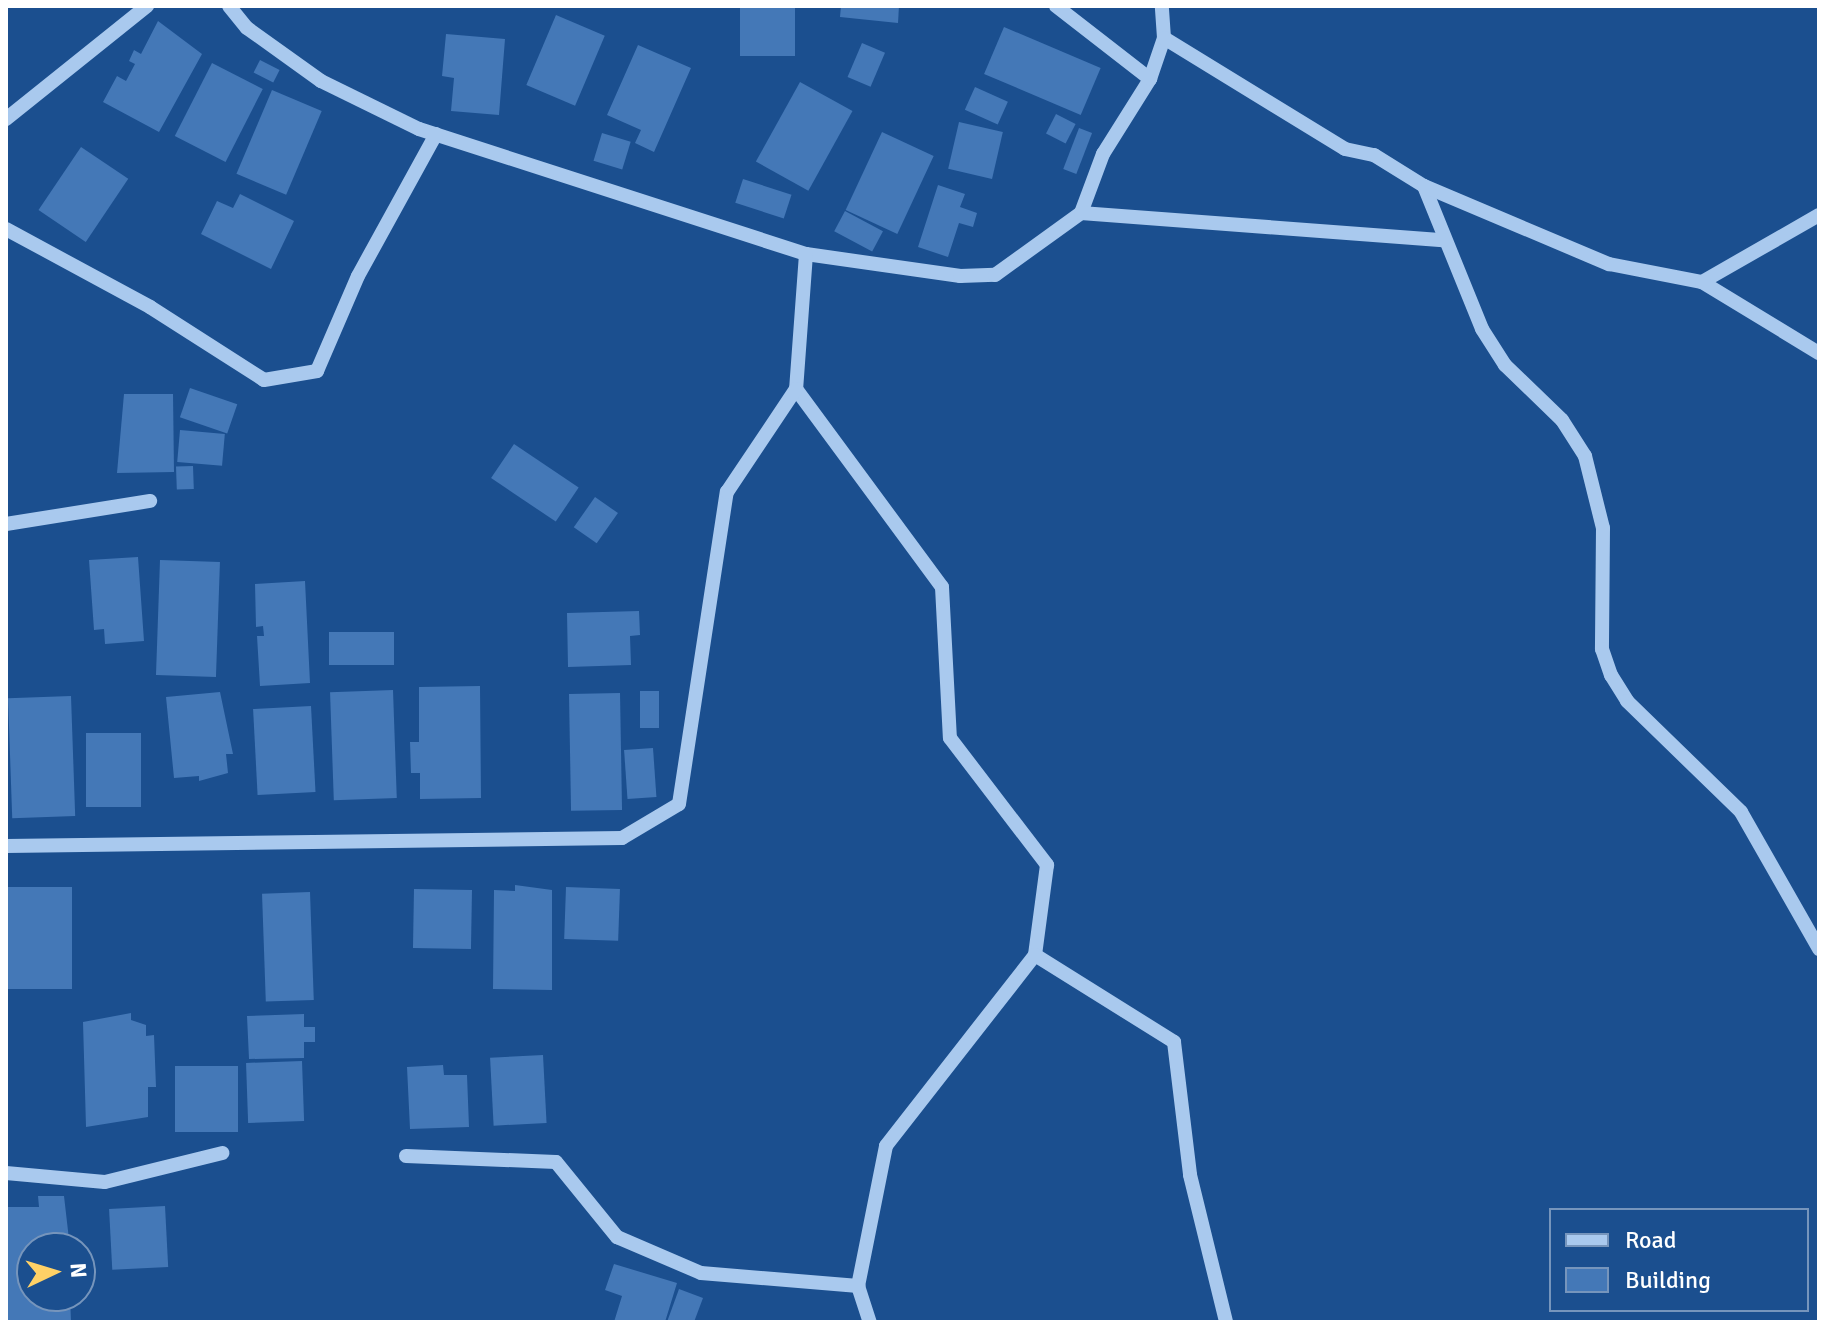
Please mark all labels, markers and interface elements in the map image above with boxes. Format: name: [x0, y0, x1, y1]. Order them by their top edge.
legend: [1549, 1208, 1809, 1312]
text: Road: [1625, 1225, 1676, 1255]
north arrow: [16, 1232, 96, 1312]
text: N: [64, 1262, 92, 1279]
text: Building: [1625, 1265, 1711, 1295]

